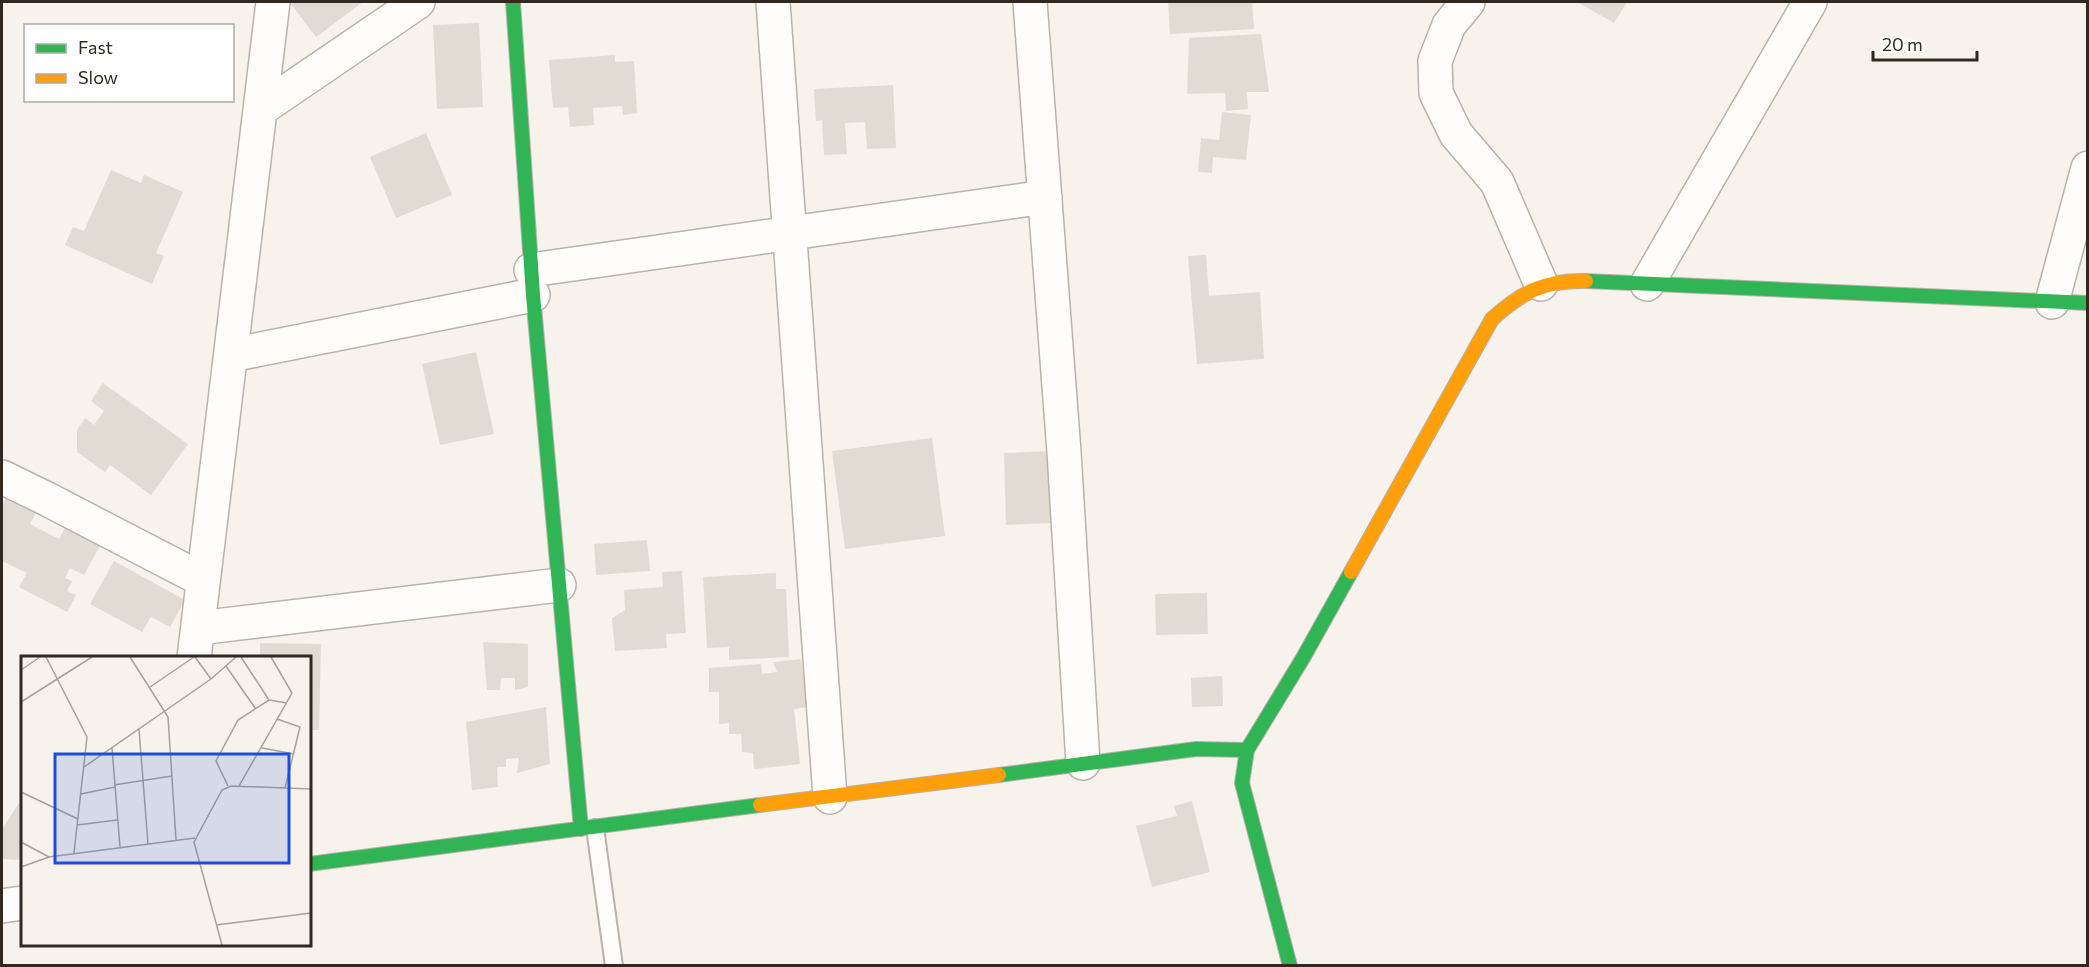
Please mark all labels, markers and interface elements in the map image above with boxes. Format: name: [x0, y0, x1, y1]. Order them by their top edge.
legend: [24, 24, 234, 102]
scale bar: [1873, 24, 1976, 62]
text: 20 m: [1882, 33, 1923, 55]
text: Fast: [78, 36, 113, 58]
text: Slow: [78, 66, 118, 88]
inset map: [21, 656, 310, 946]

